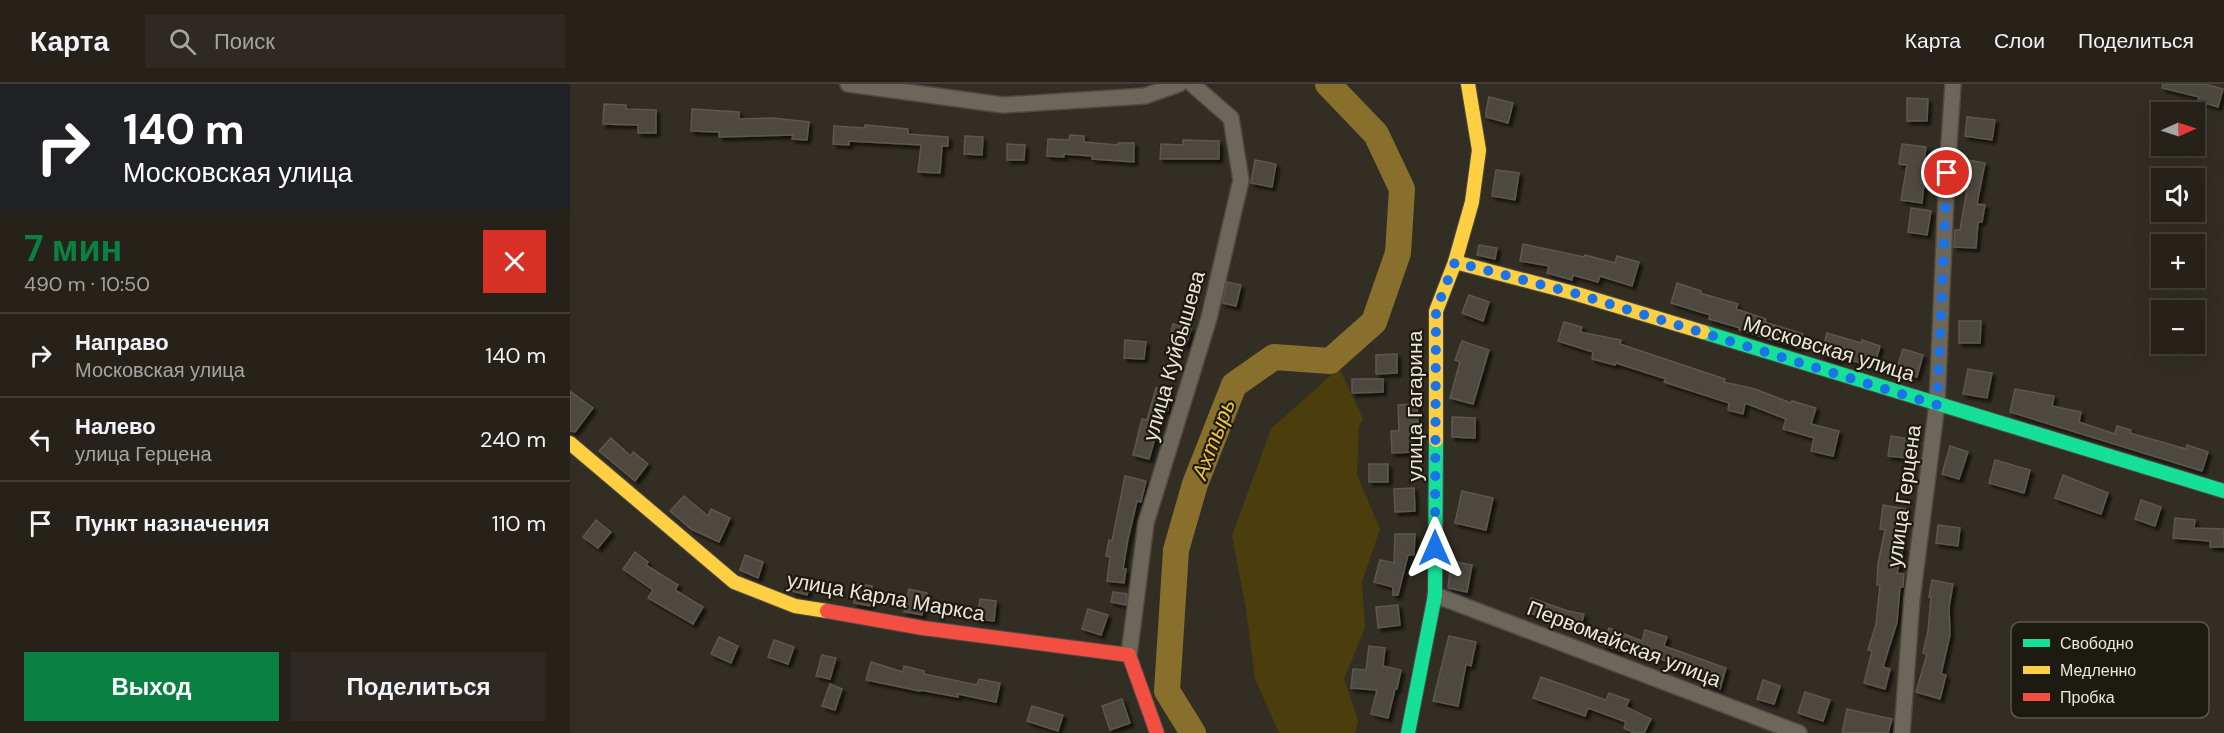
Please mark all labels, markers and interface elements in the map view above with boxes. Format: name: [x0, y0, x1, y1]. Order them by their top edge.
search box: [145, 14, 565, 68]
text: Карта: [30, 23, 109, 60]
icon: search: [166, 25, 199, 58]
text: Поиск: [214, 27, 275, 56]
text: Карта: [1905, 27, 1961, 55]
text: Слои: [1994, 27, 2045, 55]
text: Поделиться: [2078, 27, 2194, 55]
text: 140 m: [123, 102, 245, 157]
north arrow: [2151, 102, 2205, 156]
map controls: [2151, 102, 2205, 354]
icon: right: [24, 108, 102, 186]
pin: [1921, 147, 1972, 198]
text: Московская улица: [123, 155, 352, 190]
icon: arrive: [1930, 156, 1963, 189]
button: sound: [2151, 168, 2205, 222]
text: 7 мин: [24, 225, 122, 272]
button: close: [483, 230, 546, 293]
button: +: [2151, 234, 2205, 288]
street label: улица Куйбышева: [1136, 267, 1212, 444]
text: 490 m · 10:50: [24, 271, 150, 297]
button: −: [2151, 300, 2205, 354]
street label: Московская улица: [1740, 310, 1919, 389]
text: Направо: [75, 328, 169, 357]
street label: улица Гагарина: [1401, 330, 1429, 481]
icon: right: [24, 339, 57, 372]
text: 140 m: [485, 341, 546, 370]
text: Московская улица: [75, 357, 245, 383]
water label: Ахтырь: [1184, 395, 1242, 485]
text: Налево: [75, 412, 156, 441]
icon: left: [24, 423, 57, 456]
street label: улица Герцена: [1880, 423, 1928, 569]
text: 240 m: [480, 425, 546, 454]
text: улица Герцена: [75, 441, 212, 467]
icon: arrive: [24, 507, 57, 540]
text: Пункт назначения: [75, 509, 270, 538]
text: 110 m: [492, 509, 546, 538]
position arrow: [1403, 516, 1467, 580]
street label: улица Карла Маркса: [785, 566, 987, 628]
street label: Первомайская улица: [1523, 594, 1725, 694]
legend: [2011, 622, 2209, 718]
text: Свободно: [2060, 633, 2134, 654]
button: Выход: [24, 652, 279, 721]
button: Поделиться: [291, 652, 546, 721]
text: Медленно: [2060, 660, 2136, 681]
text: Пробка: [2060, 687, 2115, 708]

